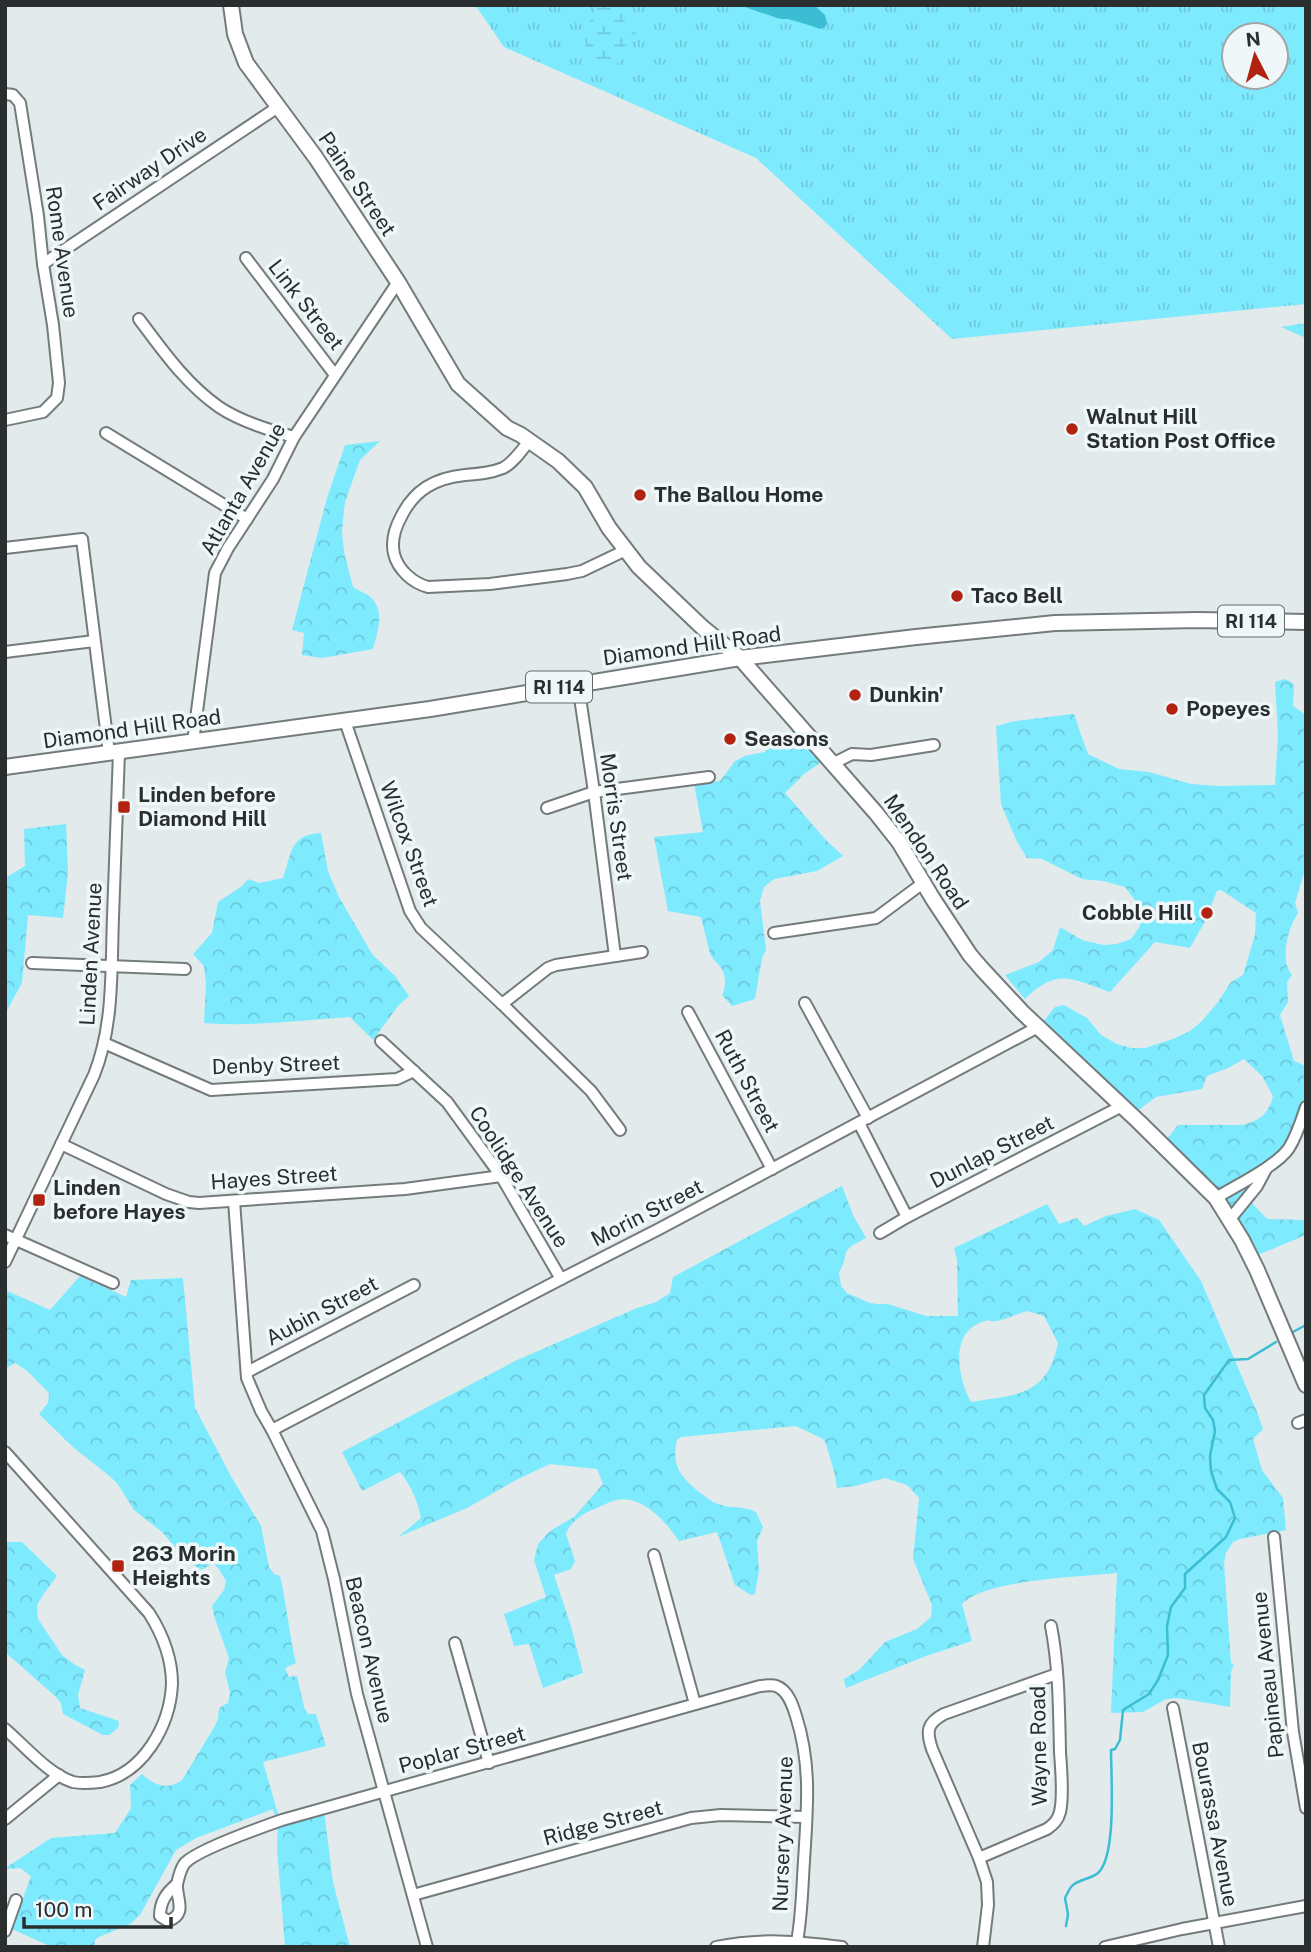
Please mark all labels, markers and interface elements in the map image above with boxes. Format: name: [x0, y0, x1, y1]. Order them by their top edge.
north arrow: [1220, 21, 1290, 91]
text: N: [1245, 27, 1262, 51]
street label: Fairway Drive: [88, 121, 211, 216]
street label: Paine Street: [313, 127, 401, 241]
street label: Rome Avenue: [41, 184, 84, 319]
street label: Link Street: [263, 255, 349, 355]
place label: Walnut Hill Station Post Office: [1086, 404, 1276, 453]
street label: Atlanta Avenue: [195, 418, 290, 559]
marker: Walnut Hill Station Post Office: [1064, 421, 1080, 437]
place label: The Ballou Home: [654, 482, 823, 507]
marker: The Ballou Home: [632, 487, 648, 503]
place label: Taco Bell: [971, 583, 1063, 608]
marker: Taco Bell: [949, 588, 965, 604]
road number: RI 114: [1218, 606, 1284, 636]
street label: Diamond Hill Road: [601, 621, 783, 670]
road number: RI 114: [526, 672, 592, 702]
place label: Dunkin': [869, 682, 944, 707]
marker: Dunkin': [847, 687, 863, 703]
place label: Popeyes: [1186, 696, 1271, 721]
marker: Popeyes: [1164, 701, 1180, 717]
street label: Diamond Hill Road: [41, 704, 223, 753]
place label: Seasons: [744, 726, 829, 751]
marker: Seasons: [722, 731, 738, 747]
street label: Morris Street: [595, 751, 638, 883]
street label: Wilcox Street: [375, 778, 444, 910]
place label: Linden before Diamond Hill: [138, 782, 276, 831]
street label: Mendon Road: [879, 789, 974, 914]
marker: Linden before Diamond Hill: [116, 799, 132, 815]
street label: Linden Avenue: [74, 882, 107, 1026]
place label: Cobble Hill: [1082, 900, 1193, 925]
marker: Cobble Hill: [1199, 905, 1215, 921]
street label: Ruth Street: [710, 1025, 785, 1136]
street label: Denby Street: [211, 1050, 341, 1079]
street label: Coolidge Avenue: [464, 1101, 575, 1252]
street label: Dunlap Street: [926, 1110, 1058, 1193]
street label: Hayes Street: [210, 1161, 338, 1194]
street label: Morin Street: [587, 1174, 707, 1251]
place label: Linden before Hayes: [53, 1175, 186, 1224]
marker: Linden before Hayes: [31, 1192, 47, 1208]
street label: Aubin Street: [261, 1271, 382, 1351]
place label: 263 Morin Heights: [132, 1541, 236, 1590]
marker: 263 Morin Heights: [110, 1558, 126, 1574]
street label: Beacon Avenue: [340, 1574, 399, 1726]
street label: Papineau Avenue: [1246, 1590, 1289, 1760]
street label: Wayne Road: [1025, 1686, 1052, 1806]
street label: Poplar Street: [396, 1721, 528, 1778]
street label: Bourassa Avenue: [1187, 1739, 1244, 1909]
street label: Nursery Avenue: [767, 1756, 798, 1912]
street label: Ridge Street: [540, 1795, 665, 1850]
scale bar: [24, 1885, 172, 1929]
text: 100 m: [35, 1897, 92, 1922]

